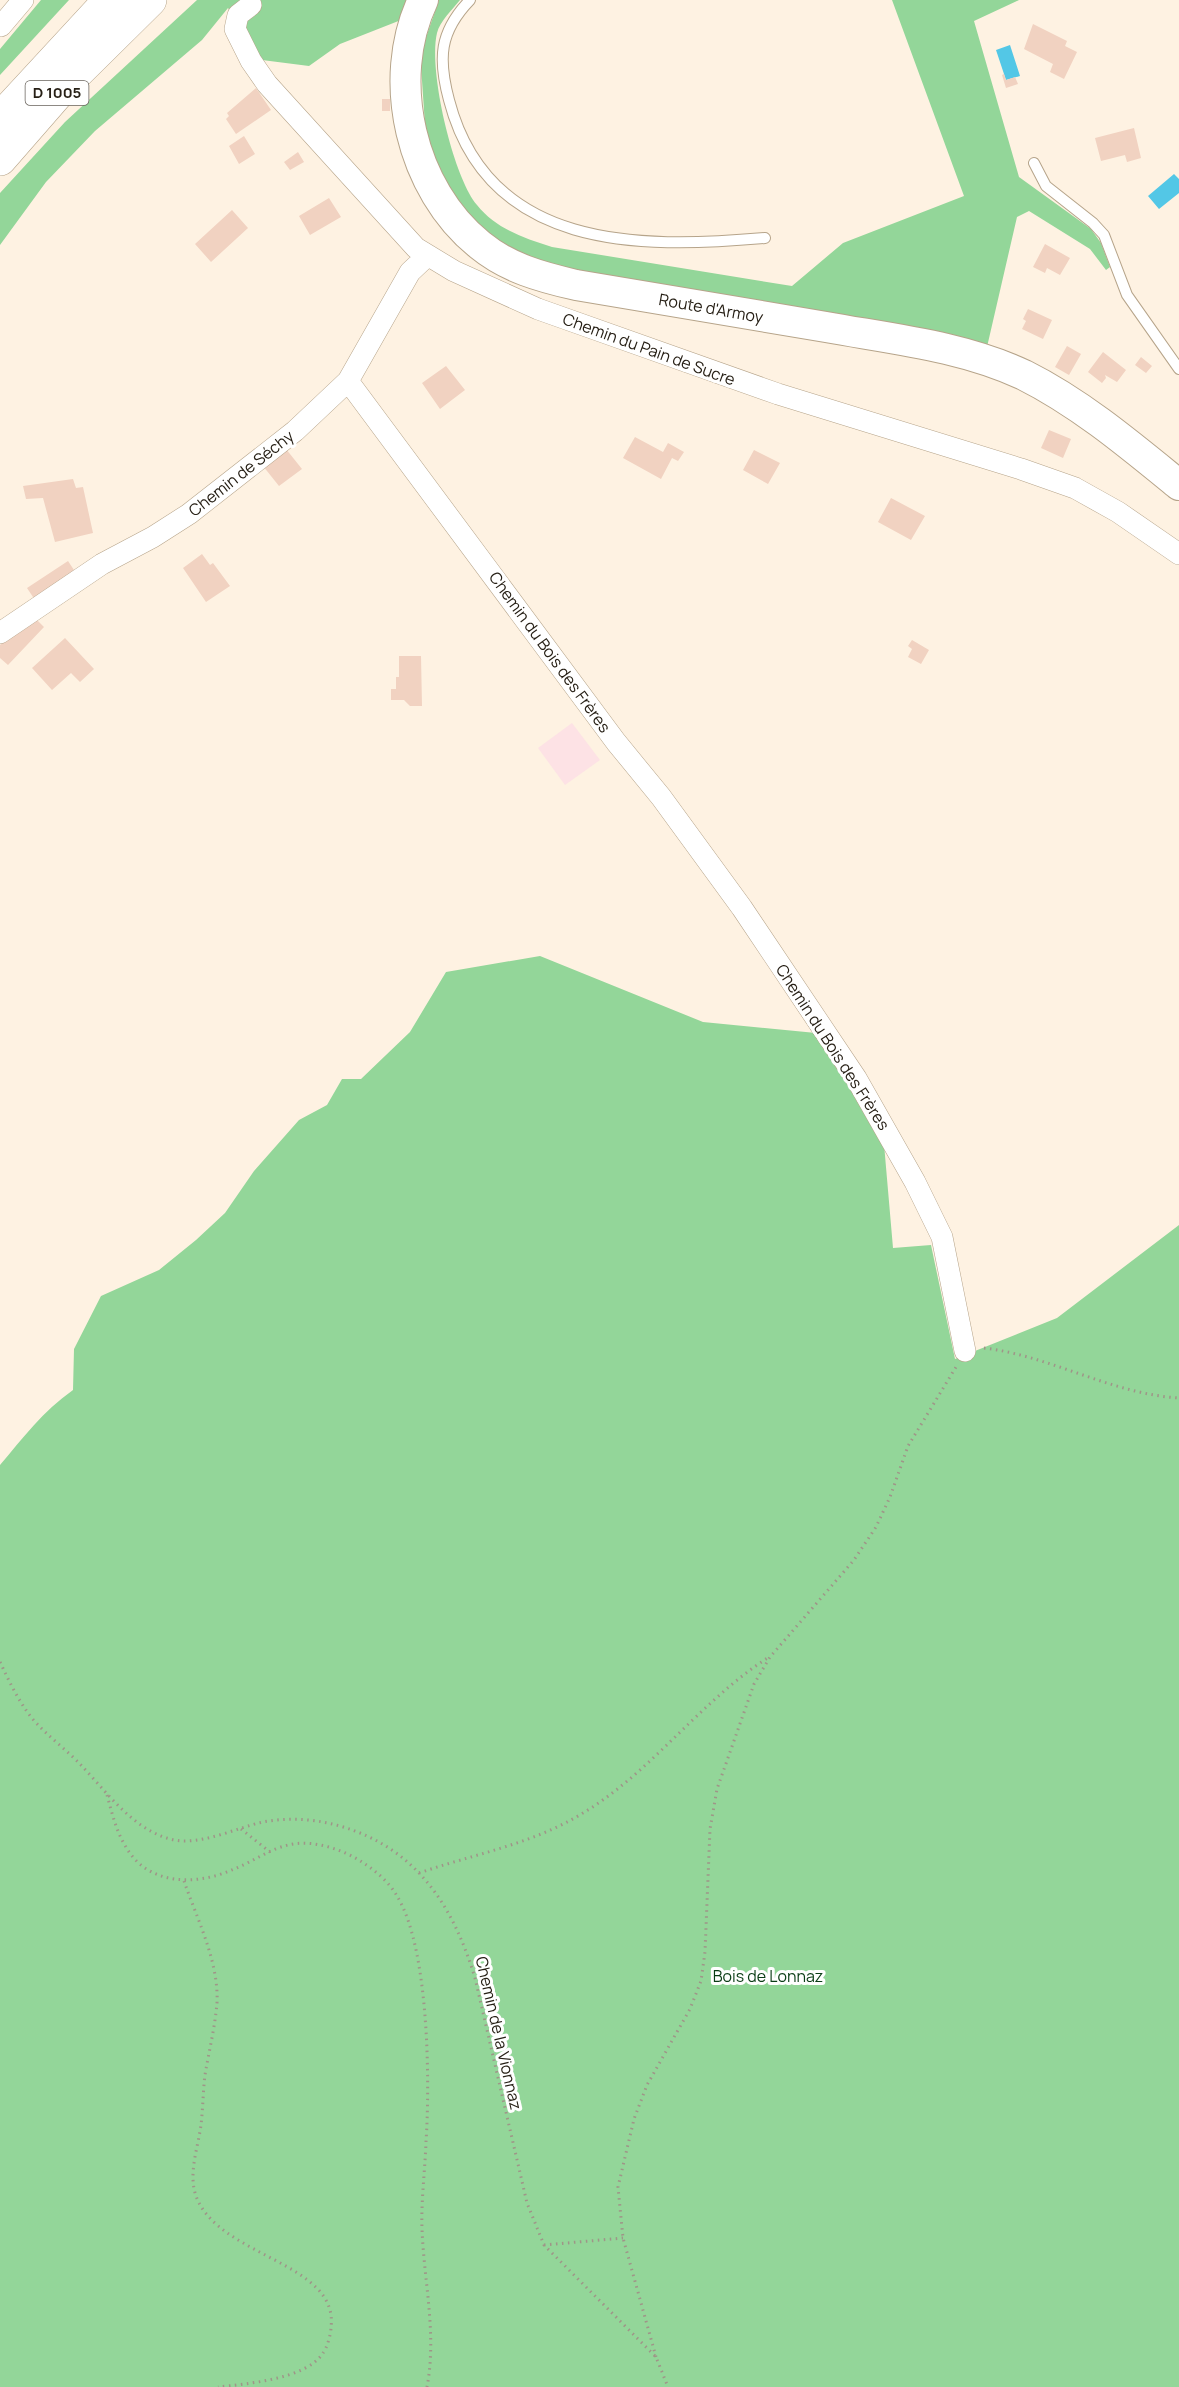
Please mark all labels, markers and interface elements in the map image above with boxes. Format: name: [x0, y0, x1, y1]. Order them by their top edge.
road number: D 1005: [26, 81, 88, 105]
street label: Route d'Armoy: [657, 288, 765, 328]
street label: Chemin du Pain de Sucre: [560, 308, 738, 390]
street label: Chemin de Séchy: [184, 425, 299, 521]
street label: Chemin du Bois des Frères: [484, 567, 616, 737]
street label: Chemin du Bois des Frères: [771, 960, 895, 1134]
street label: Chemin de la Vionnaz: [471, 1954, 527, 2112]
park label: Bois de Lonnaz: [713, 1965, 823, 1987]

